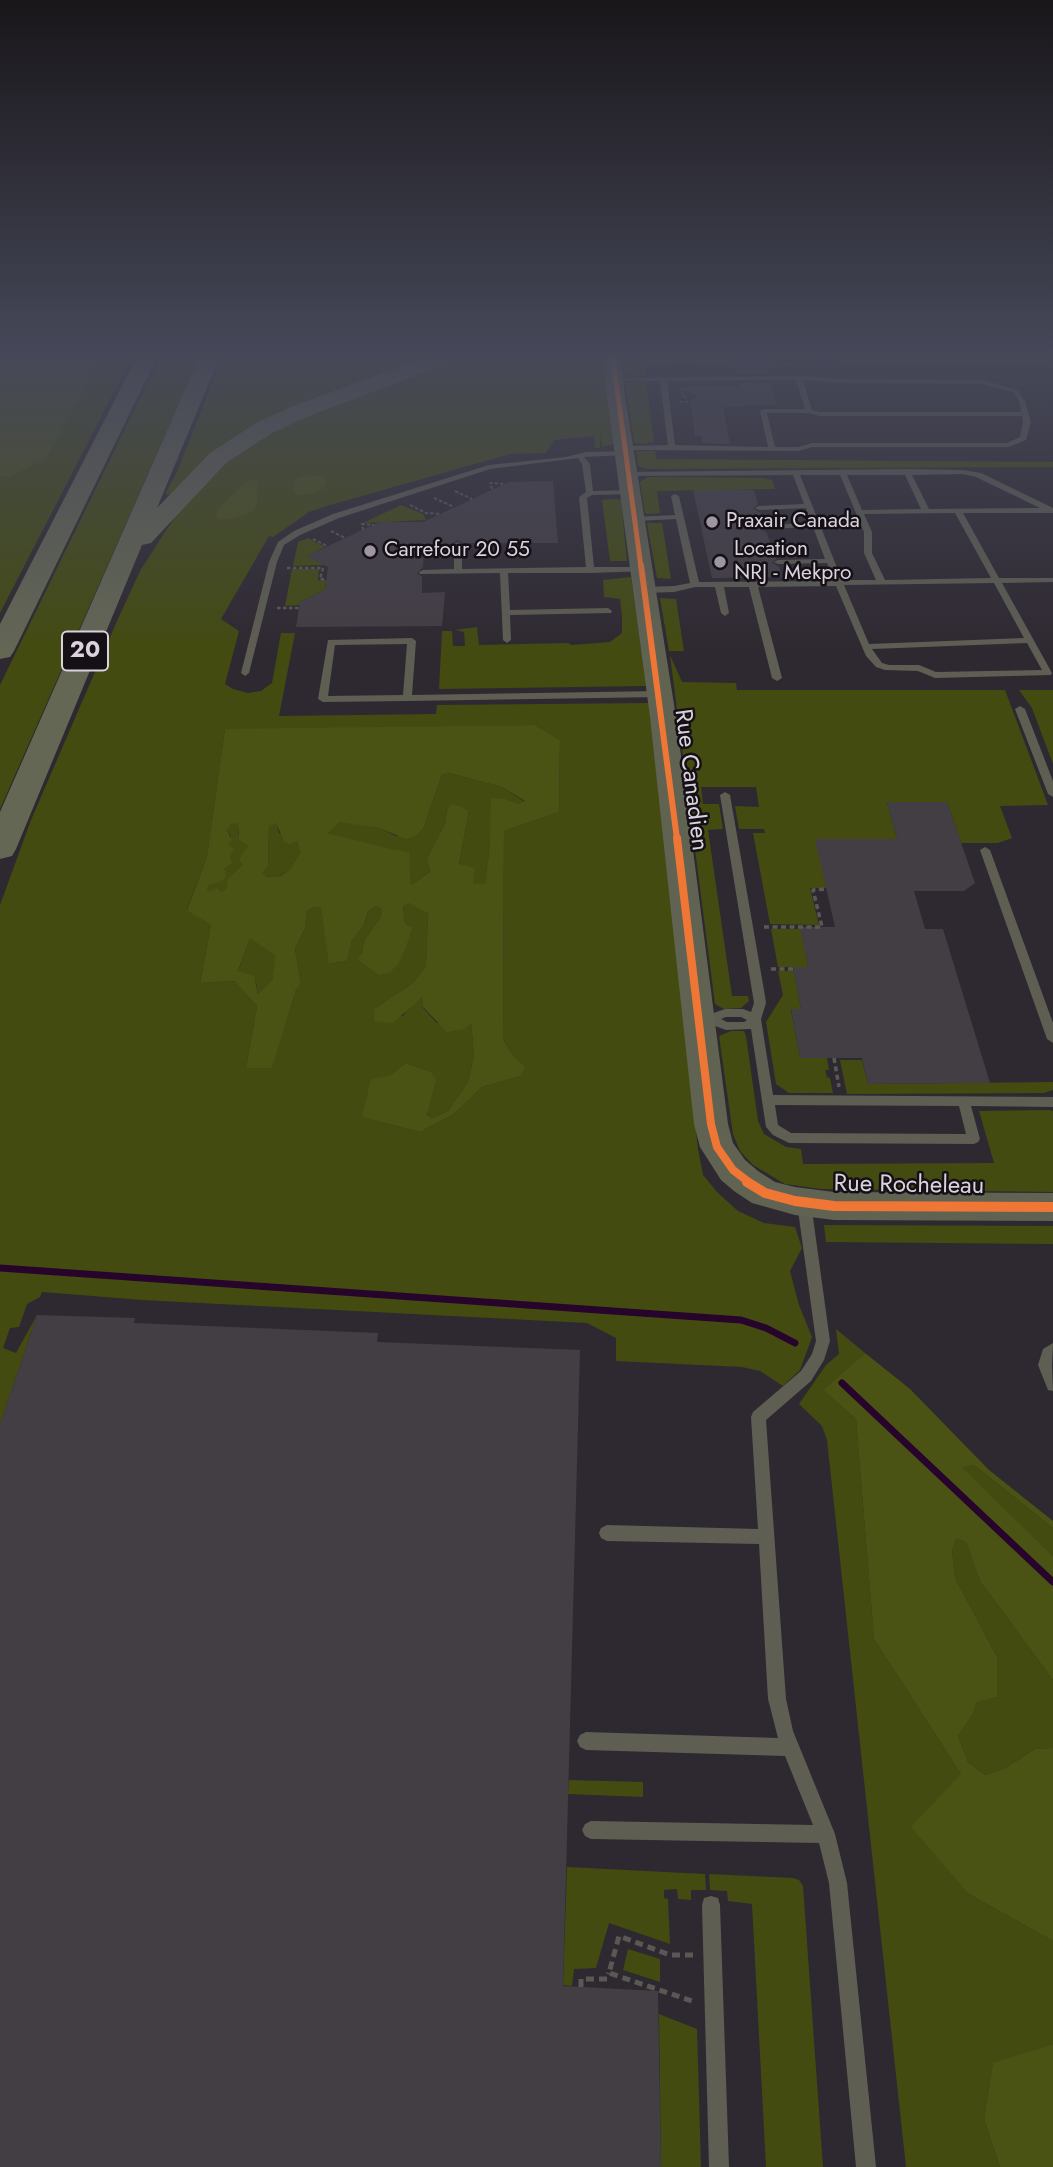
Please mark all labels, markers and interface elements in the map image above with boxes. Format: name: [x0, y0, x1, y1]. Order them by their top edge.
place label: Praxair Canada: [726, 509, 860, 535]
marker: Praxair Canada: [704, 514, 720, 530]
place label: Location NRJ - Mekpro: [734, 537, 851, 587]
place label: Carrefour 20 55: [384, 538, 530, 564]
marker: Carrefour 20 55: [362, 543, 378, 559]
marker: Location NRJ - Mekpro: [712, 554, 728, 570]
road number: 20: [62, 632, 108, 670]
street label: Rue Canadien: [667, 707, 713, 853]
street label: Rue Rocheleau: [833, 1170, 985, 1202]

